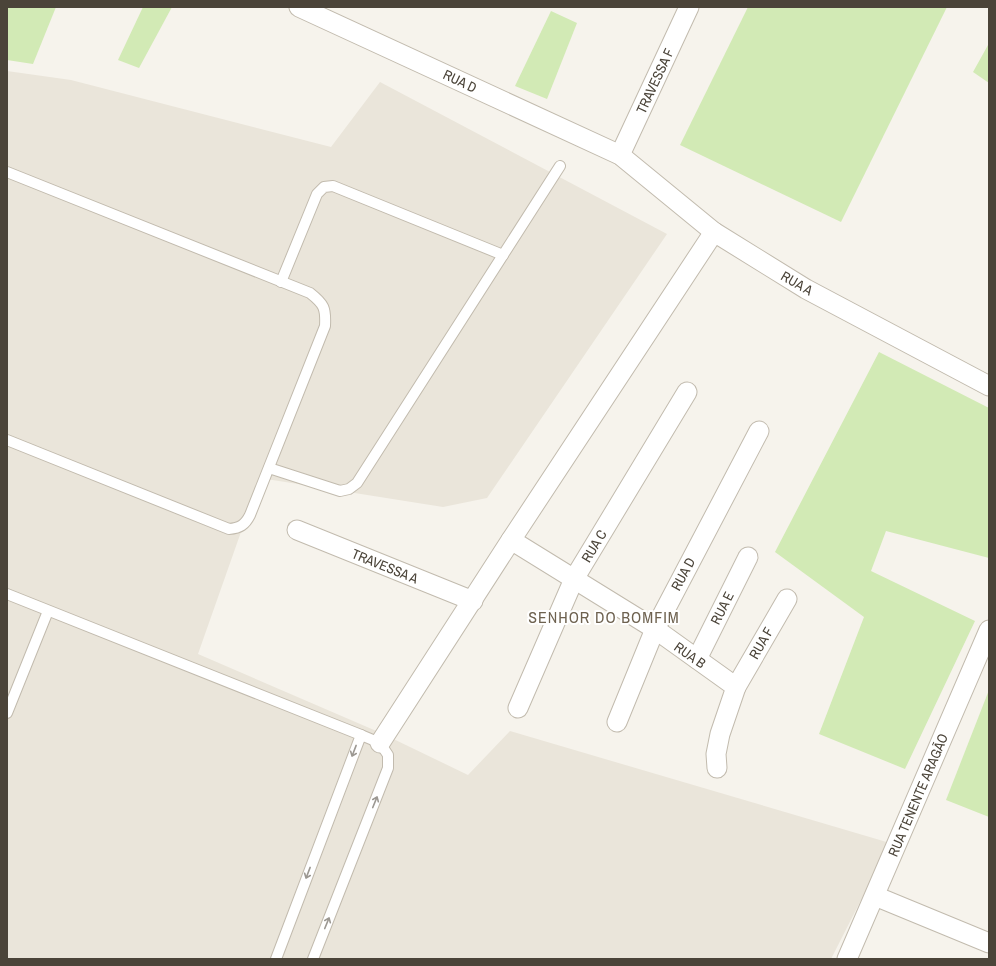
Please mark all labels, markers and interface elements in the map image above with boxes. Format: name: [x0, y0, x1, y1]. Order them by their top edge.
street label: TRAVESSA F: [632, 45, 678, 117]
street label: RUA D: [440, 65, 480, 97]
street label: RUA A: [778, 267, 816, 299]
street label: RUA C: [577, 526, 611, 566]
street label: TRAVESSA A: [349, 545, 421, 588]
street label: RUA D: [667, 554, 699, 594]
street label: RUA E: [706, 589, 738, 627]
district label: SENHOR DO BOMFIM: [528, 606, 680, 628]
street label: RUA F: [745, 624, 777, 662]
street label: RUA B: [671, 638, 710, 672]
street label: RUA TENENTE ARAGÃO: [884, 731, 952, 859]
one-way arrow: [350, 745, 358, 757]
one-way arrow: [372, 796, 380, 808]
one-way arrow: [304, 867, 312, 879]
one-way arrow: [324, 917, 332, 929]

